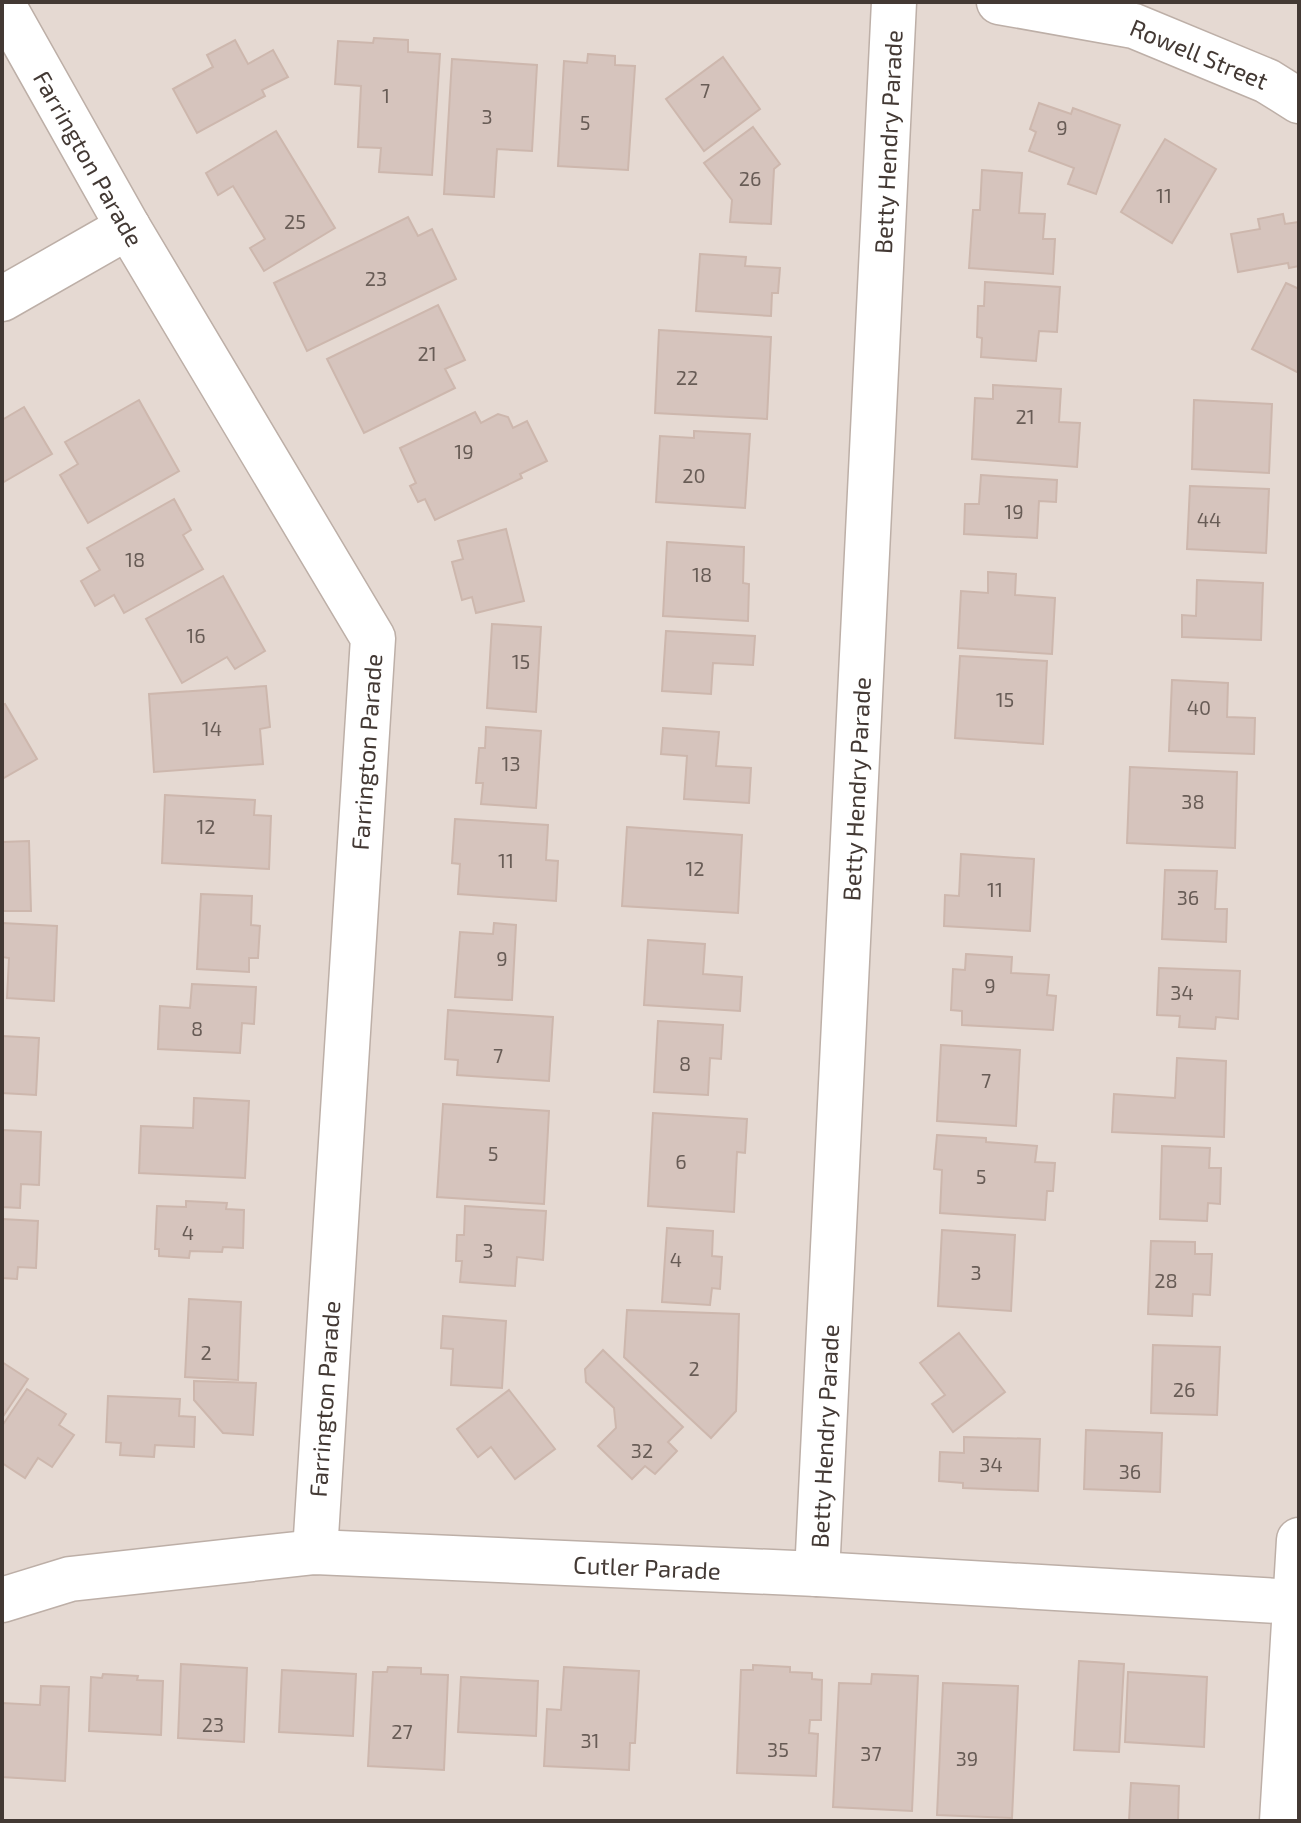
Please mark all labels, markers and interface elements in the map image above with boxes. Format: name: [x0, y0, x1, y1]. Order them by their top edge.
street label: Rowell Street: [1126, 12, 1273, 95]
street label: Betty Hendry Parade: [867, 29, 907, 254]
street label: Farrington Parade: [28, 65, 150, 251]
house number: 7: [700, 78, 710, 102]
house number: 1: [382, 83, 390, 107]
house number: 3: [481, 104, 493, 128]
house number: 5: [580, 110, 590, 134]
house number: 9: [1056, 115, 1068, 139]
house number: 26: [739, 166, 761, 190]
house number: 11: [1156, 183, 1172, 207]
house number: 25: [284, 209, 306, 233]
house number: 23: [365, 266, 387, 290]
house number: 21: [417, 341, 437, 365]
house number: 22: [676, 365, 698, 389]
house number: 21: [1015, 404, 1035, 428]
house number: 19: [454, 439, 474, 463]
house number: 20: [682, 463, 706, 487]
house number: 19: [1004, 499, 1024, 523]
house number: 44: [1197, 507, 1221, 531]
house number: 18: [125, 547, 145, 571]
house number: 18: [692, 562, 712, 586]
house number: 16: [186, 623, 206, 647]
house number: 15: [512, 649, 530, 673]
street label: Farrington Parade: [345, 653, 387, 851]
street label: Betty Hendry Parade: [835, 676, 875, 902]
house number: 15: [996, 687, 1014, 711]
house number: 40: [1187, 695, 1211, 719]
house number: 14: [202, 716, 222, 740]
house number: 13: [501, 751, 521, 775]
house number: 38: [1181, 789, 1205, 813]
house number: 12: [196, 814, 216, 838]
house number: 11: [498, 848, 514, 872]
house number: 12: [685, 856, 705, 880]
house number: 11: [987, 877, 1003, 901]
house number: 36: [1177, 885, 1199, 909]
house number: 9: [496, 946, 508, 970]
house number: 9: [984, 973, 996, 997]
house number: 34: [1170, 980, 1194, 1004]
house number: 8: [191, 1016, 203, 1040]
house number: 7: [493, 1043, 503, 1067]
house number: 8: [679, 1051, 691, 1075]
house number: 7: [981, 1068, 991, 1092]
house number: 5: [488, 1141, 498, 1165]
house number: 6: [675, 1149, 687, 1173]
house number: 5: [976, 1164, 986, 1188]
house number: 4: [182, 1220, 194, 1244]
house number: 3: [482, 1238, 494, 1262]
house number: 4: [670, 1247, 682, 1271]
house number: 3: [970, 1260, 982, 1284]
house number: 28: [1154, 1268, 1178, 1292]
street label: Farrington Parade: [303, 1300, 345, 1498]
street label: Betty Hendry Parade: [804, 1324, 844, 1549]
house number: 2: [200, 1340, 212, 1364]
house number: 2: [688, 1356, 700, 1380]
house number: 26: [1173, 1377, 1195, 1401]
house number: 32: [631, 1438, 653, 1462]
house number: 34: [979, 1452, 1003, 1476]
house number: 36: [1119, 1459, 1141, 1483]
street label: Cutler Parade: [573, 1549, 721, 1584]
house number: 23: [202, 1712, 224, 1736]
house number: 27: [391, 1719, 413, 1743]
house number: 31: [580, 1728, 600, 1752]
house number: 35: [767, 1737, 789, 1761]
house number: 37: [860, 1741, 882, 1765]
house number: 39: [956, 1746, 978, 1770]

